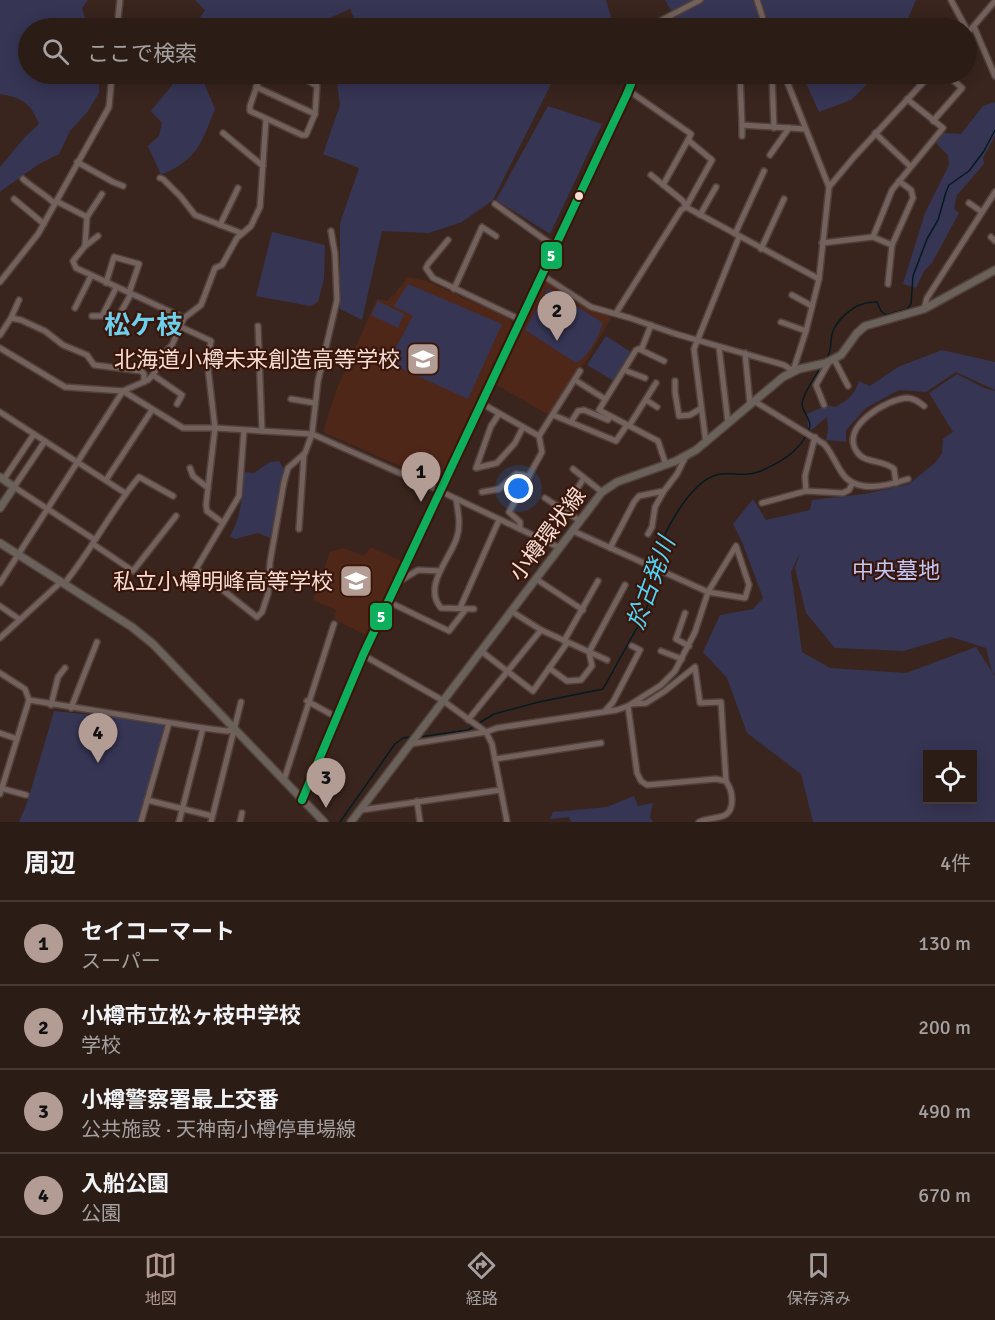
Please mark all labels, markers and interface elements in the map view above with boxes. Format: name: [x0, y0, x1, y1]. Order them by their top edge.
search box: [18, 18, 977, 84]
icon: search: [39, 35, 72, 68]
text: ここで検索: [87, 40, 197, 67]
unlabelled marker: [573, 190, 585, 202]
line badge: 5: [540, 241, 563, 270]
text: 5: [547, 246, 555, 266]
pin: 2: [538, 292, 576, 341]
district label: 松ケ枝: [104, 310, 182, 342]
school or university icon: 北海道小樽未来創造高等学校: [405, 341, 441, 377]
place label: 北海道小樽未来創造高等学校: [114, 346, 400, 373]
pin: 1: [402, 452, 440, 502]
your location: [504, 474, 533, 503]
street label: 小樽環状線: [504, 482, 591, 586]
water label: 於古発川: [620, 530, 683, 633]
park label: 中央墓地: [852, 557, 940, 584]
school or university icon: 私立小樽明峰高等学校: [338, 563, 374, 599]
place label: 私立小樽明峰高等学校: [113, 568, 333, 595]
line badge: 5: [369, 602, 393, 631]
text: 5: [377, 607, 385, 627]
pin: 4: [78, 714, 118, 763]
map controls: [923, 750, 977, 804]
button: locate: [923, 750, 977, 804]
pin: 3: [306, 758, 346, 808]
text: 周辺: [24, 848, 76, 880]
text: 4件: [940, 851, 971, 876]
text: セイコーマート: [81, 918, 235, 945]
text: 1: [38, 931, 49, 956]
text: 130 m: [918, 931, 971, 956]
text: スーパー: [81, 949, 161, 974]
text: 小樽市立松ヶ枝中学校: [81, 1002, 301, 1029]
text: 2: [38, 1015, 49, 1040]
text: 200 m: [918, 1015, 971, 1040]
text: 学校: [81, 1033, 121, 1058]
text: 小樽警察署最上交番: [81, 1086, 279, 1113]
text: 3: [38, 1099, 49, 1124]
text: 490 m: [918, 1099, 971, 1124]
text: 公共施設 · 天神南小樽停車場線: [81, 1117, 356, 1142]
text: 入船公園: [81, 1170, 169, 1197]
text: 4: [38, 1183, 49, 1208]
text: 670 m: [918, 1183, 971, 1208]
text: 公園: [81, 1201, 121, 1226]
tab: 地図: [144, 1249, 177, 1309]
tab: 経路: [465, 1249, 498, 1309]
tab: 保存済み: [787, 1249, 851, 1309]

